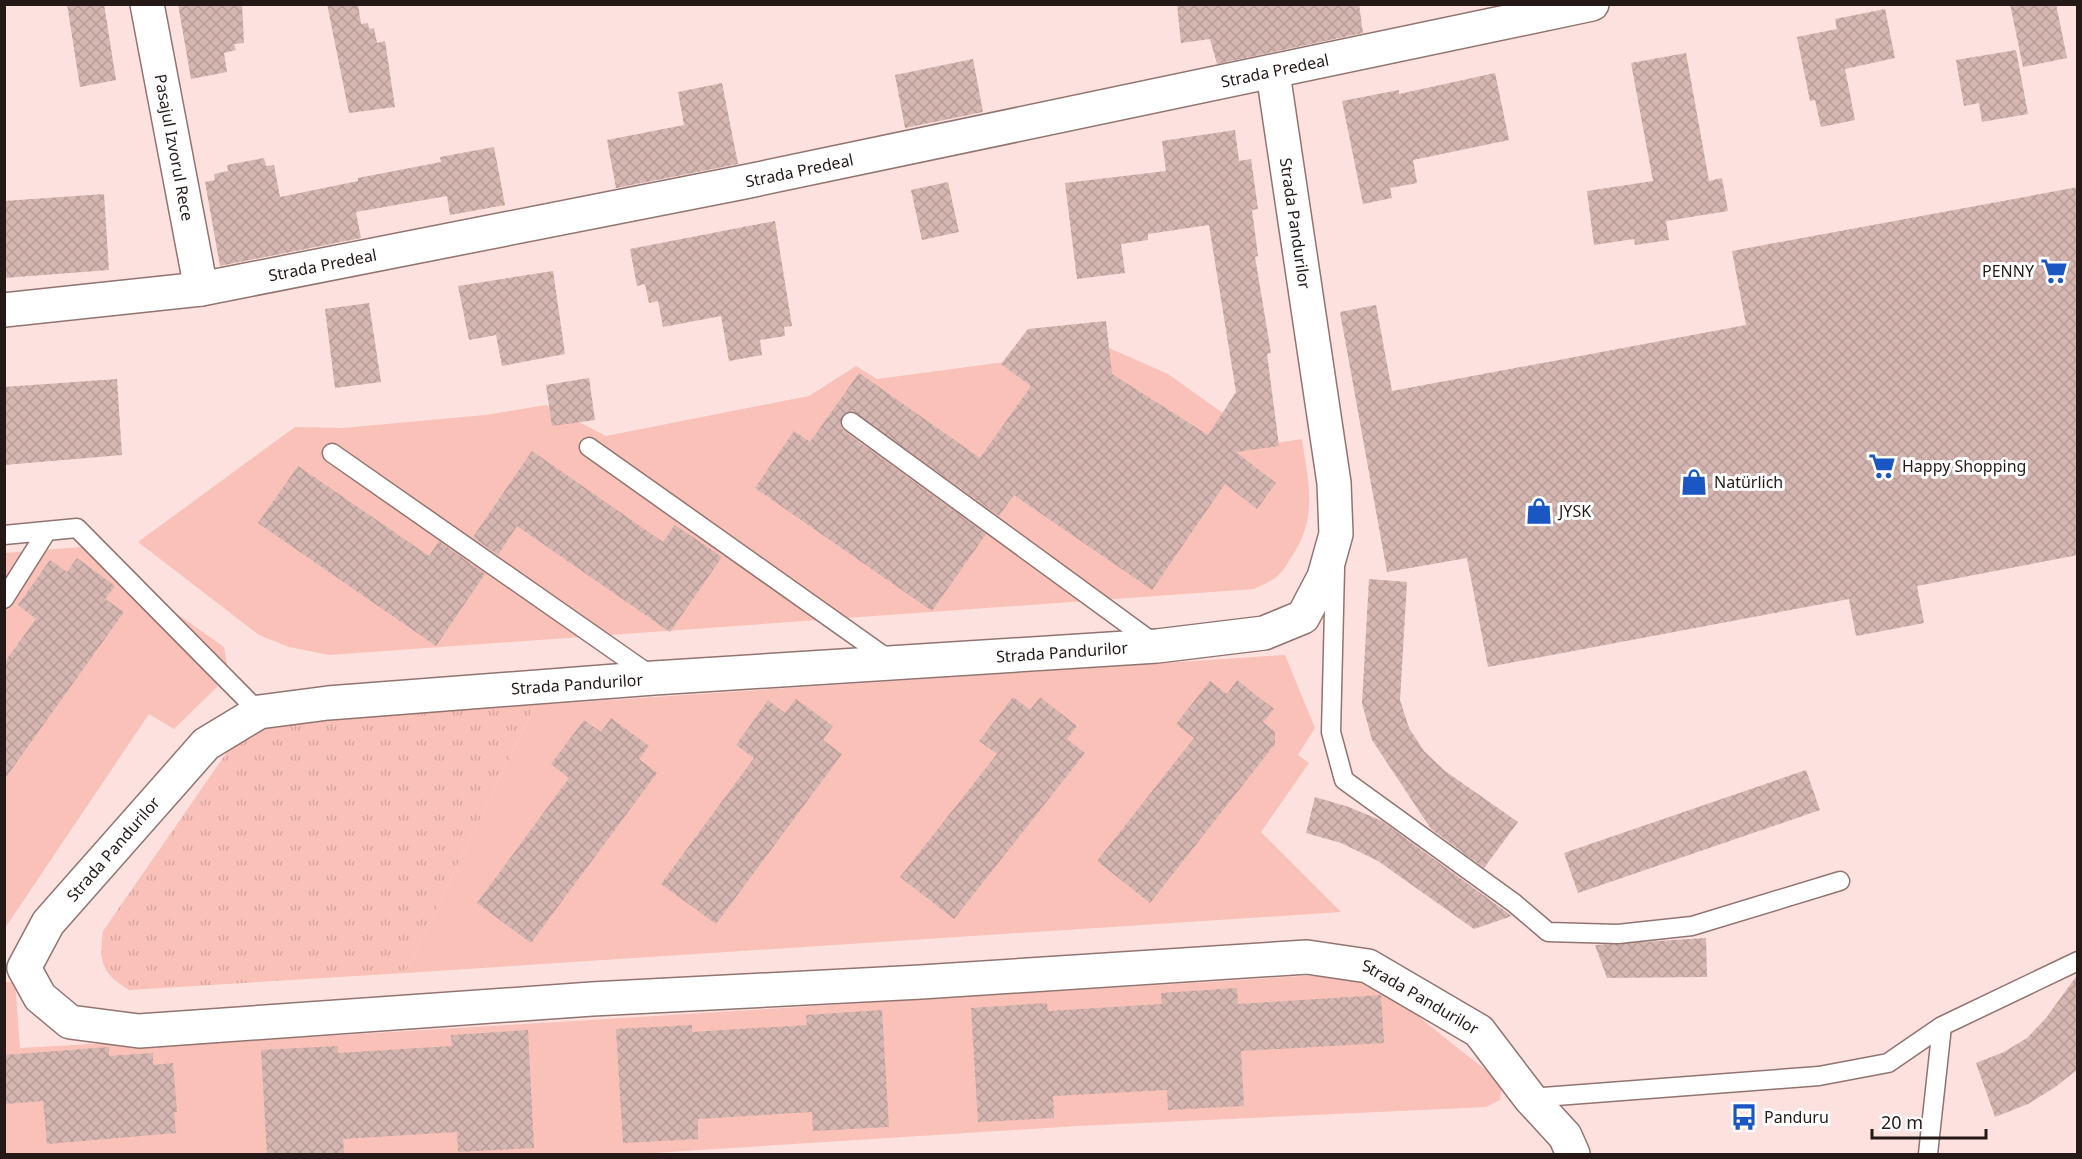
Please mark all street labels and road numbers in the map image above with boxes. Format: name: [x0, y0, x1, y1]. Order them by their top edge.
street label: Strada Predeal: [1219, 49, 1331, 93]
street label: Pasajul Izvorul Rece: [150, 72, 199, 223]
street label: Strada Predeal: [743, 148, 855, 192]
street label: Strada Pandurilor: [1275, 156, 1316, 291]
street label: Strada Predeal: [267, 244, 379, 286]
street label: Strada Pandurilor: [995, 636, 1129, 668]
street label: Strada Pandurilor: [510, 668, 644, 700]
street label: Strada Pandurilor: [61, 792, 165, 906]
street label: Strada Pandurilor: [1361, 954, 1483, 1040]

